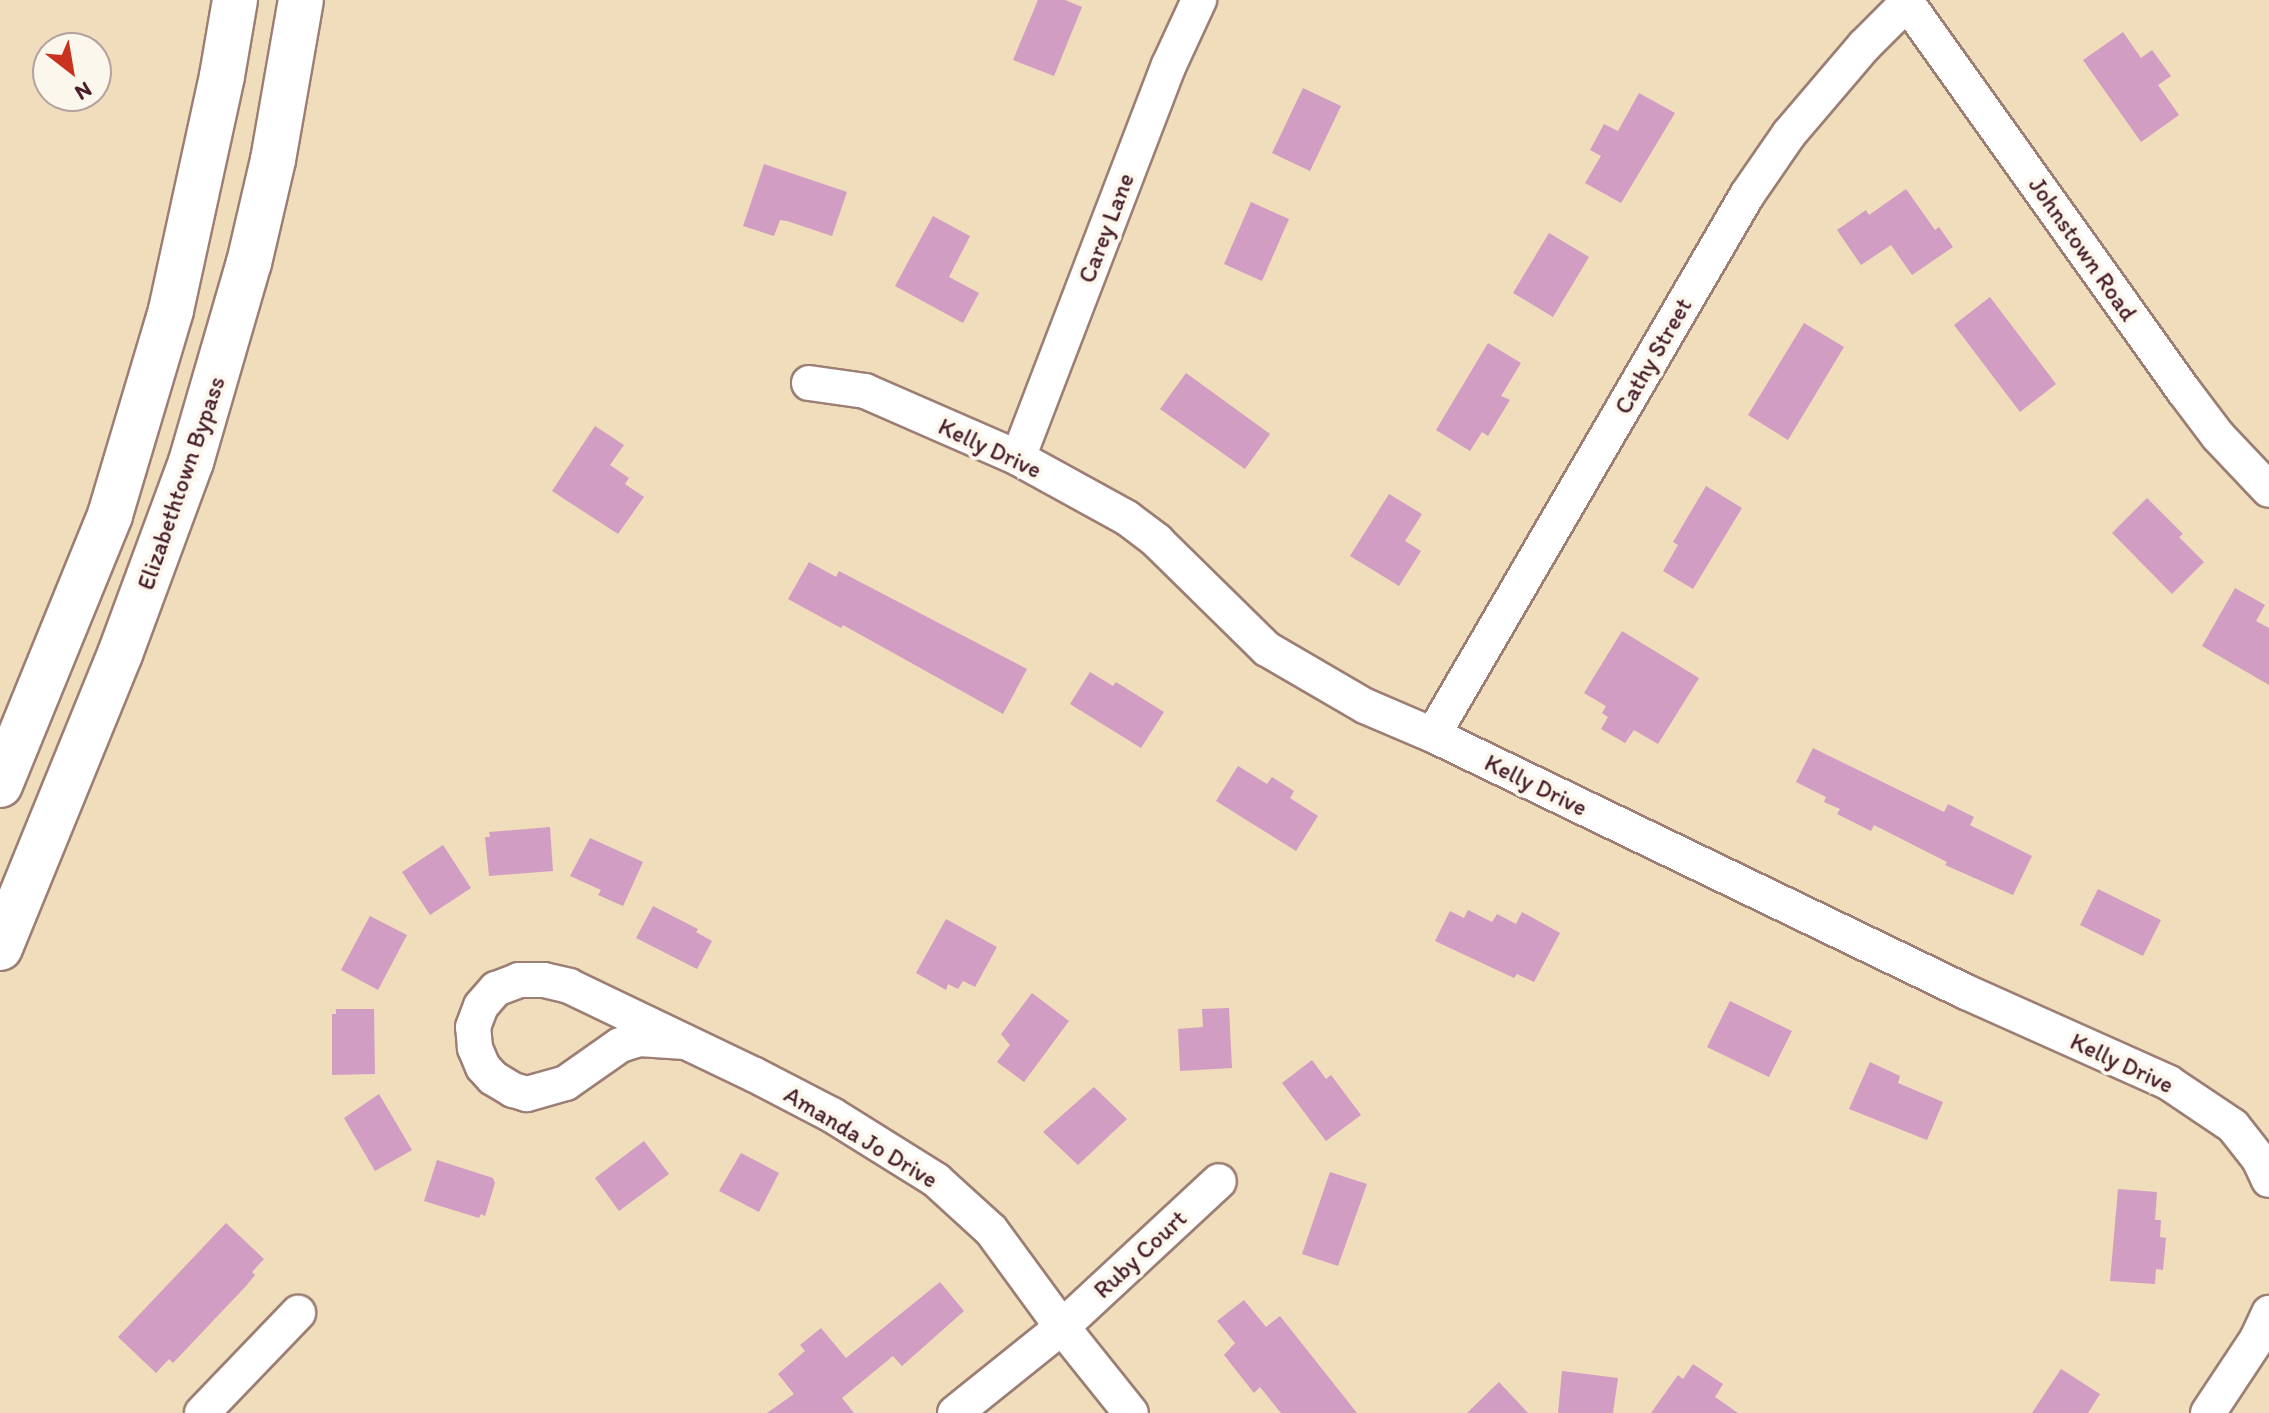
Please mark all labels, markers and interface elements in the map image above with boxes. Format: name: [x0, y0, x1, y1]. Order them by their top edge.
north arrow: [32, 32, 112, 112]
text: N: [70, 76, 97, 107]
street label: Carey Lane: [1072, 169, 1140, 287]
street label: Johnstown Road: [2023, 172, 2143, 326]
street label: Cathy Street: [1608, 293, 1698, 419]
street label: Elizabethtown Bypass: [131, 373, 231, 593]
street label: Kelly Drive: [934, 411, 1046, 485]
street label: Kelly Drive: [1480, 748, 1592, 822]
street label: Kelly Drive: [2066, 1026, 2178, 1100]
street label: Amanda Jo Drive: [779, 1080, 943, 1194]
street label: Ruby Court: [1088, 1204, 1192, 1304]

